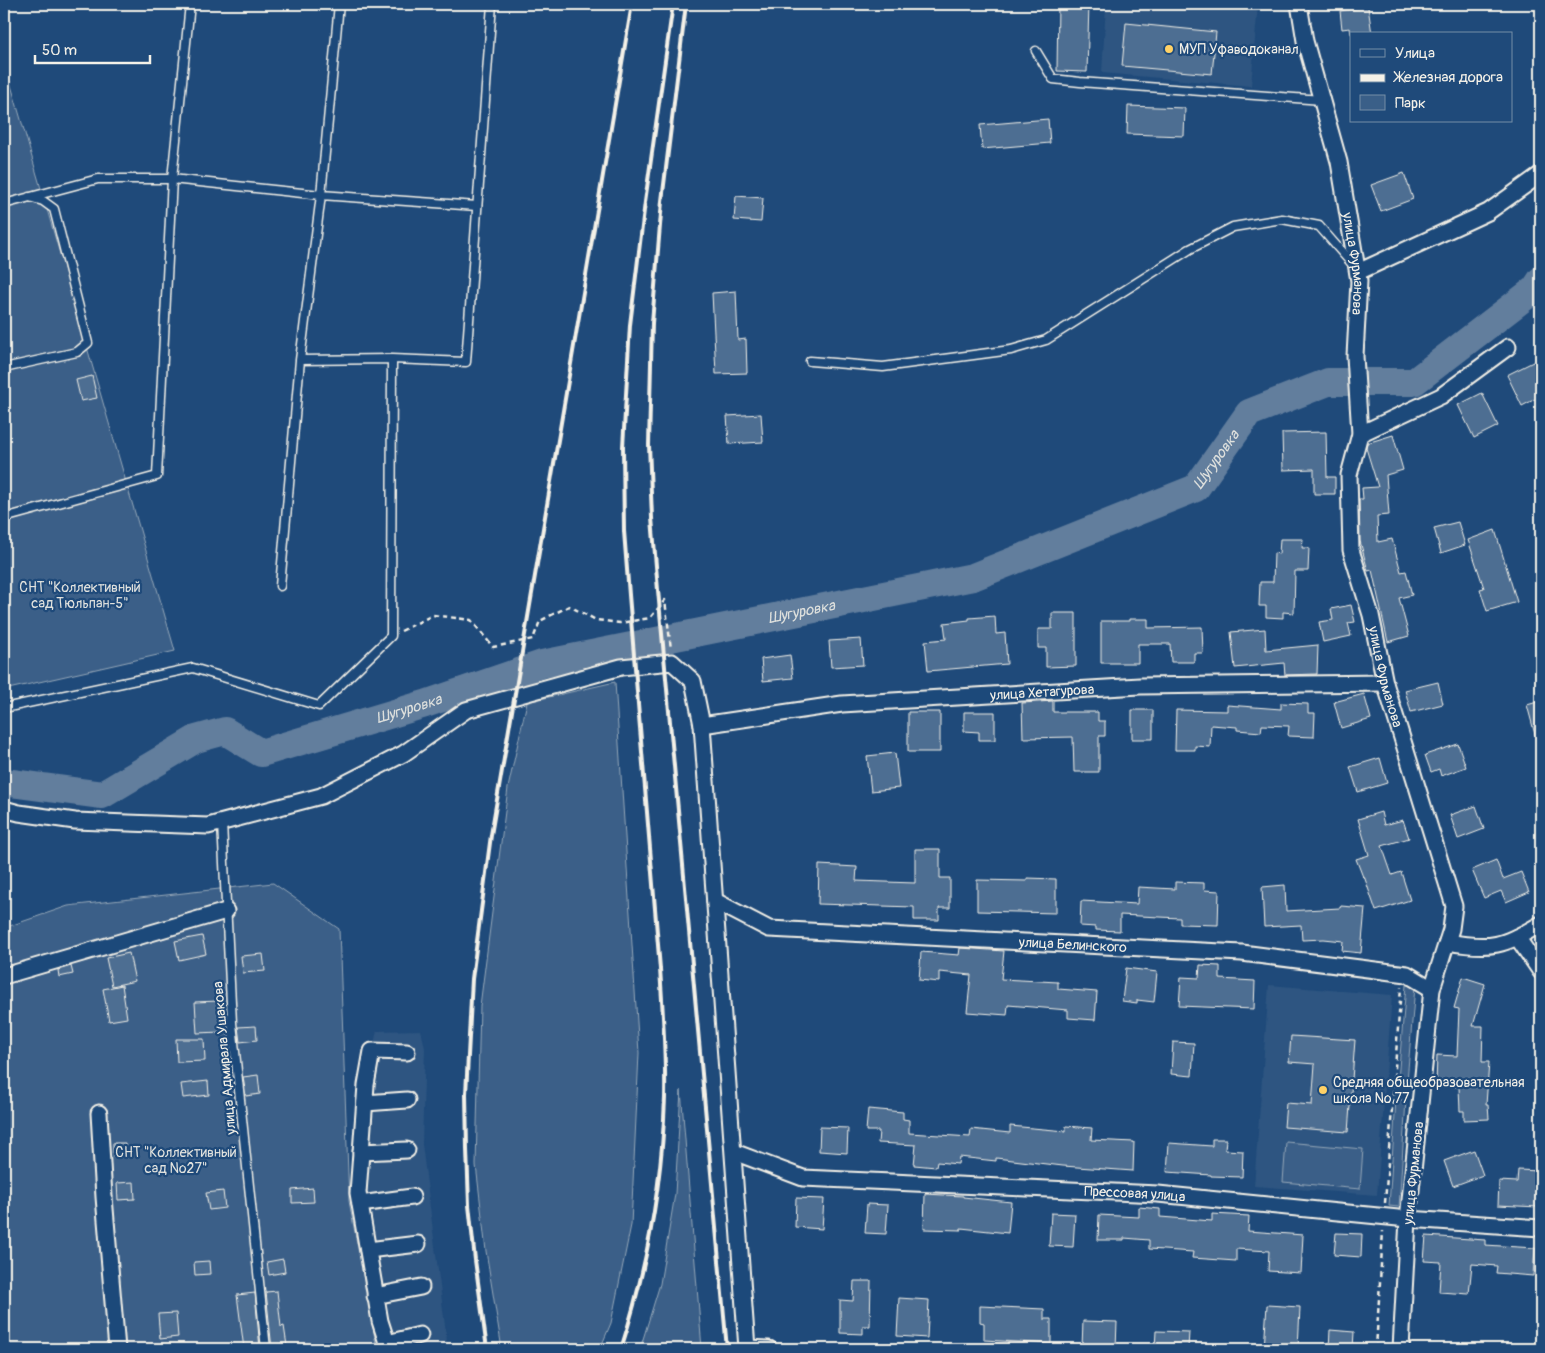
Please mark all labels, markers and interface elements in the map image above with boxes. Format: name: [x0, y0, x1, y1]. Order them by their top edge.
scale bar: [35, 32, 150, 64]
legend: [1350, 32, 1512, 122]
text: 50 m: [42, 41, 77, 60]
place label: МУП Уфаводоканал: [1179, 41, 1299, 58]
marker: МУП Уфаводоканал: [1163, 43, 1175, 55]
text: Улица: [1395, 44, 1435, 63]
text: Железная дорога: [1393, 68, 1503, 87]
text: Парк: [1395, 94, 1426, 113]
street label: улица Фурманова: [1338, 210, 1367, 315]
water label: Шугуровка: [1189, 426, 1244, 493]
park label: СНТ "Коллективный сад Тюльпан-5": [19, 579, 141, 612]
water label: Шугуровка: [767, 596, 837, 628]
street label: улица Фурманова: [1364, 624, 1406, 729]
street label: улица Хетагурова: [989, 681, 1095, 704]
water label: Шугуровка: [374, 690, 445, 728]
street label: улица Белинского: [1017, 934, 1128, 956]
street label: улица Адмирала Ушакова: [209, 981, 240, 1136]
place label: Средняя общеобразовательная школа № 77: [1333, 1074, 1525, 1107]
marker: Средняя общеобразовательная школа № 77: [1317, 1084, 1329, 1096]
street label: улица Фурманова: [1400, 1121, 1427, 1226]
park label: СНТ "Коллективный сад №27": [115, 1144, 237, 1177]
street label: Прессовая улица: [1084, 1183, 1186, 1206]

